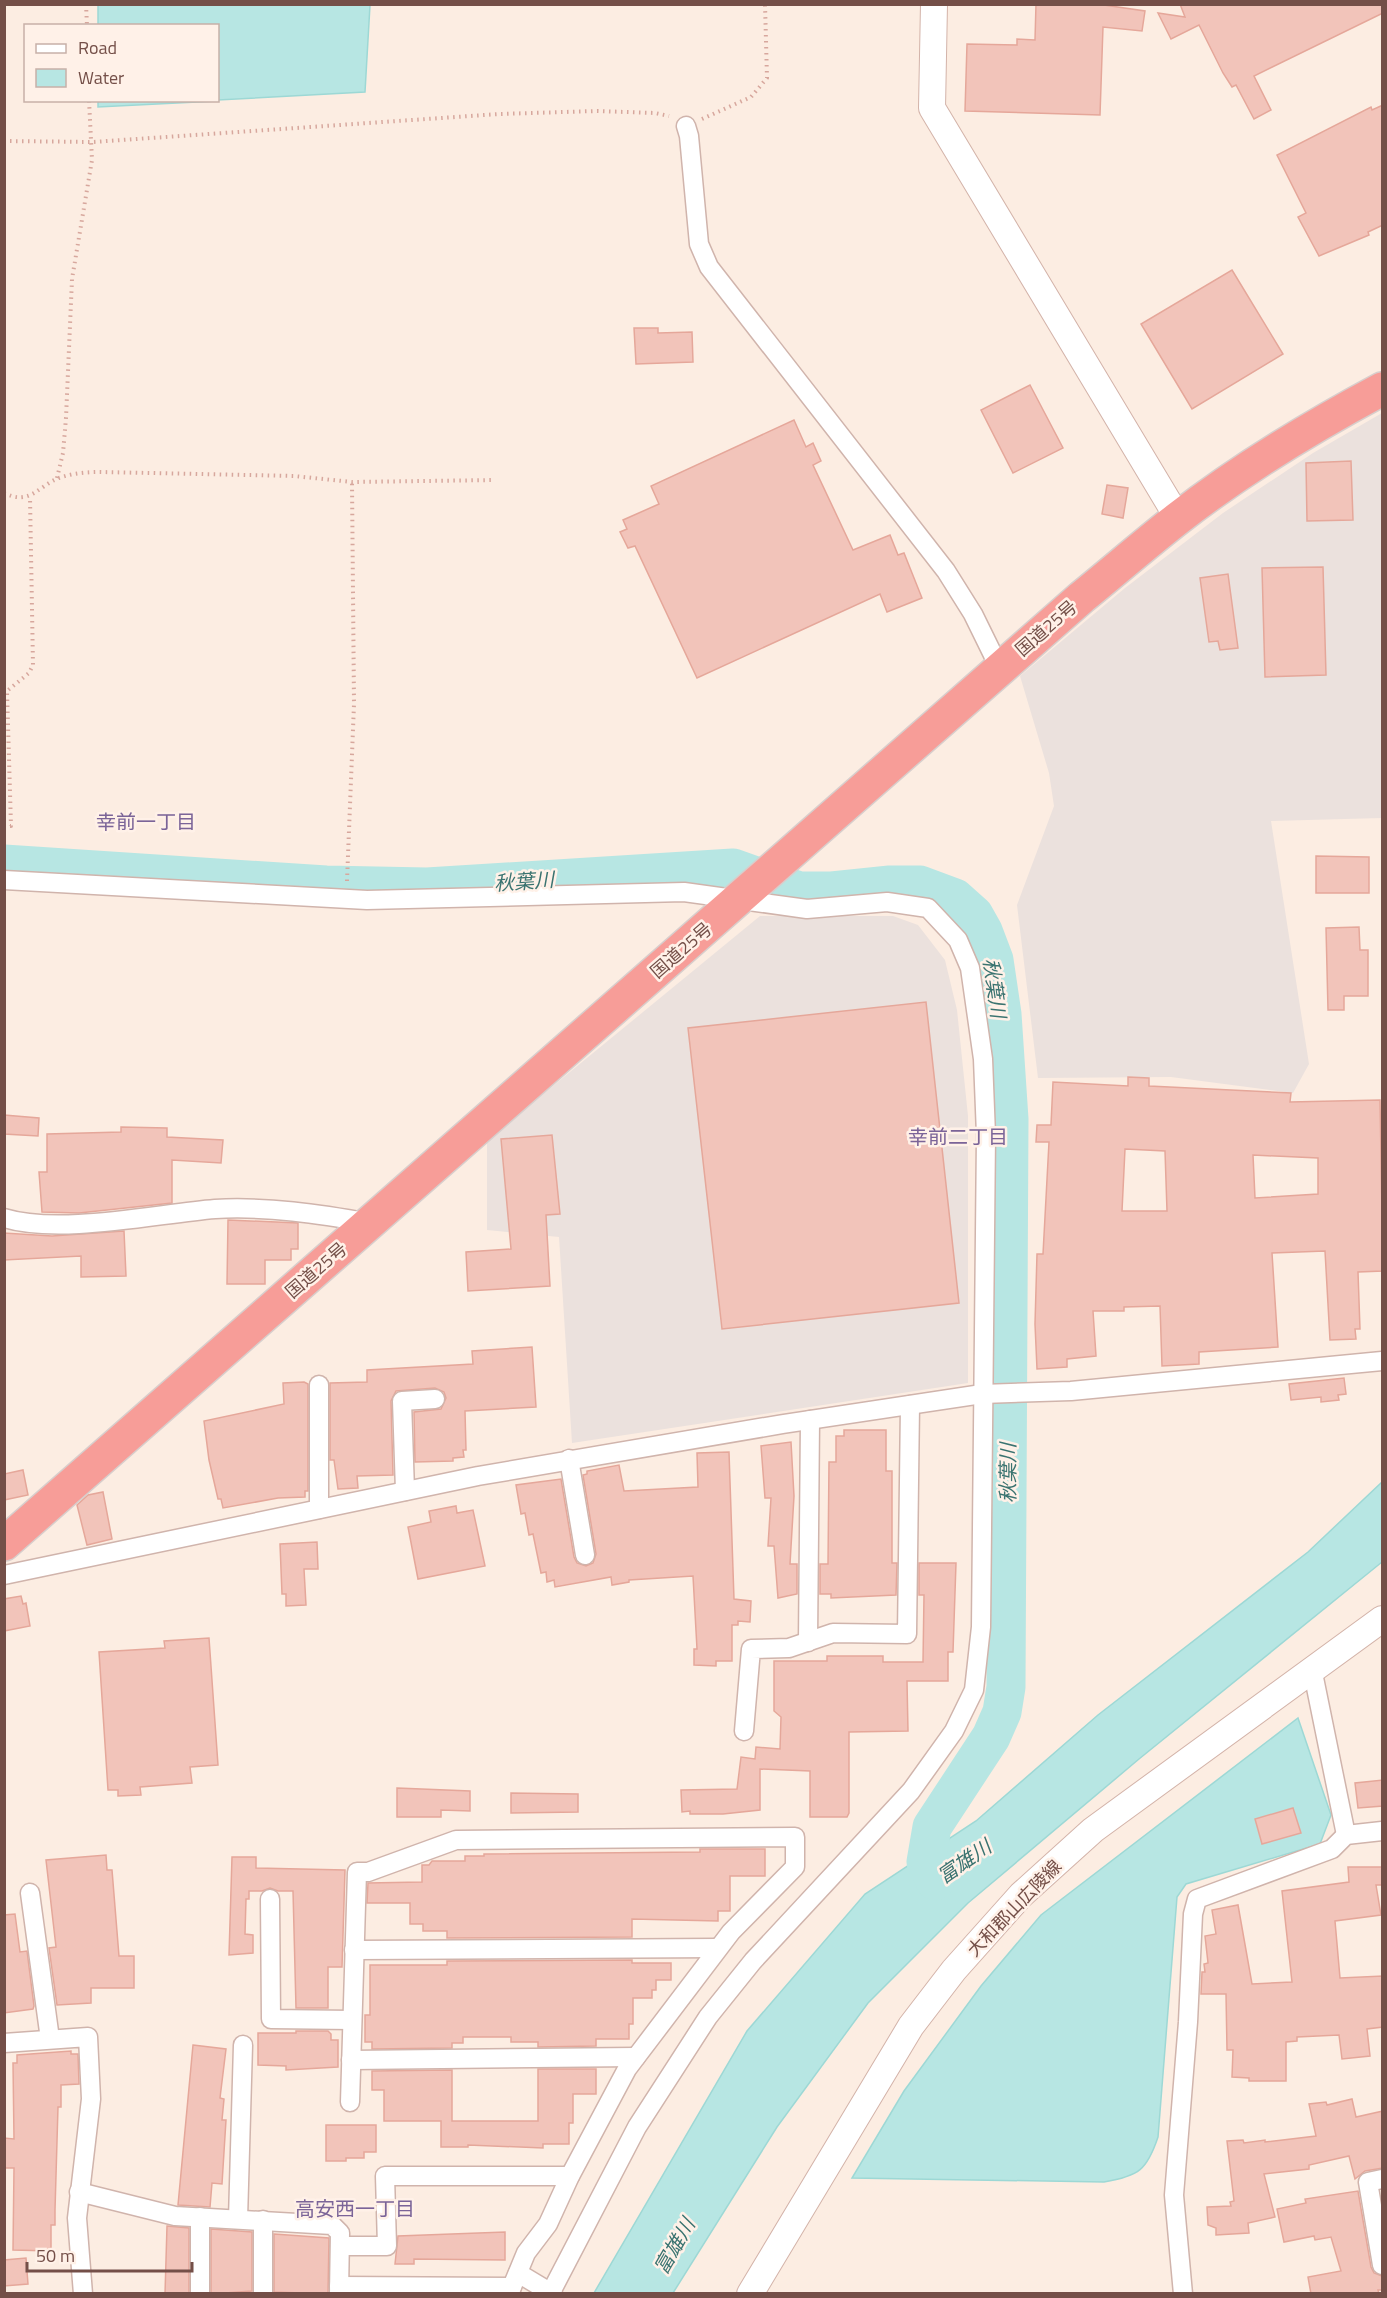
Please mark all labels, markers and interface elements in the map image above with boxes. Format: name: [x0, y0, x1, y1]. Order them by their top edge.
legend: [24, 24, 219, 102]
text: Road: [78, 34, 117, 61]
text: Water: [78, 64, 124, 91]
street label: 国道25号: [1009, 593, 1083, 663]
district label: 幸前一丁目: [96, 806, 196, 837]
water label: 秋葉川: [493, 863, 557, 899]
street label: 国道25号: [644, 915, 718, 985]
water label: 秋葉川: [975, 956, 1015, 1022]
district label: 幸前二丁目: [908, 1121, 1008, 1152]
street label: 国道25号: [279, 1235, 353, 1305]
water label: 秋葉川: [992, 1441, 1023, 1503]
water label: 富雄川: [931, 1830, 999, 1891]
street label: 大和郡山広陵線: [961, 1853, 1067, 1963]
district label: 高安西一丁目: [295, 2193, 415, 2224]
water label: 富雄川: [646, 2211, 703, 2280]
scale bar: [27, 2235, 192, 2273]
text: 50 m: [36, 2242, 75, 2269]

